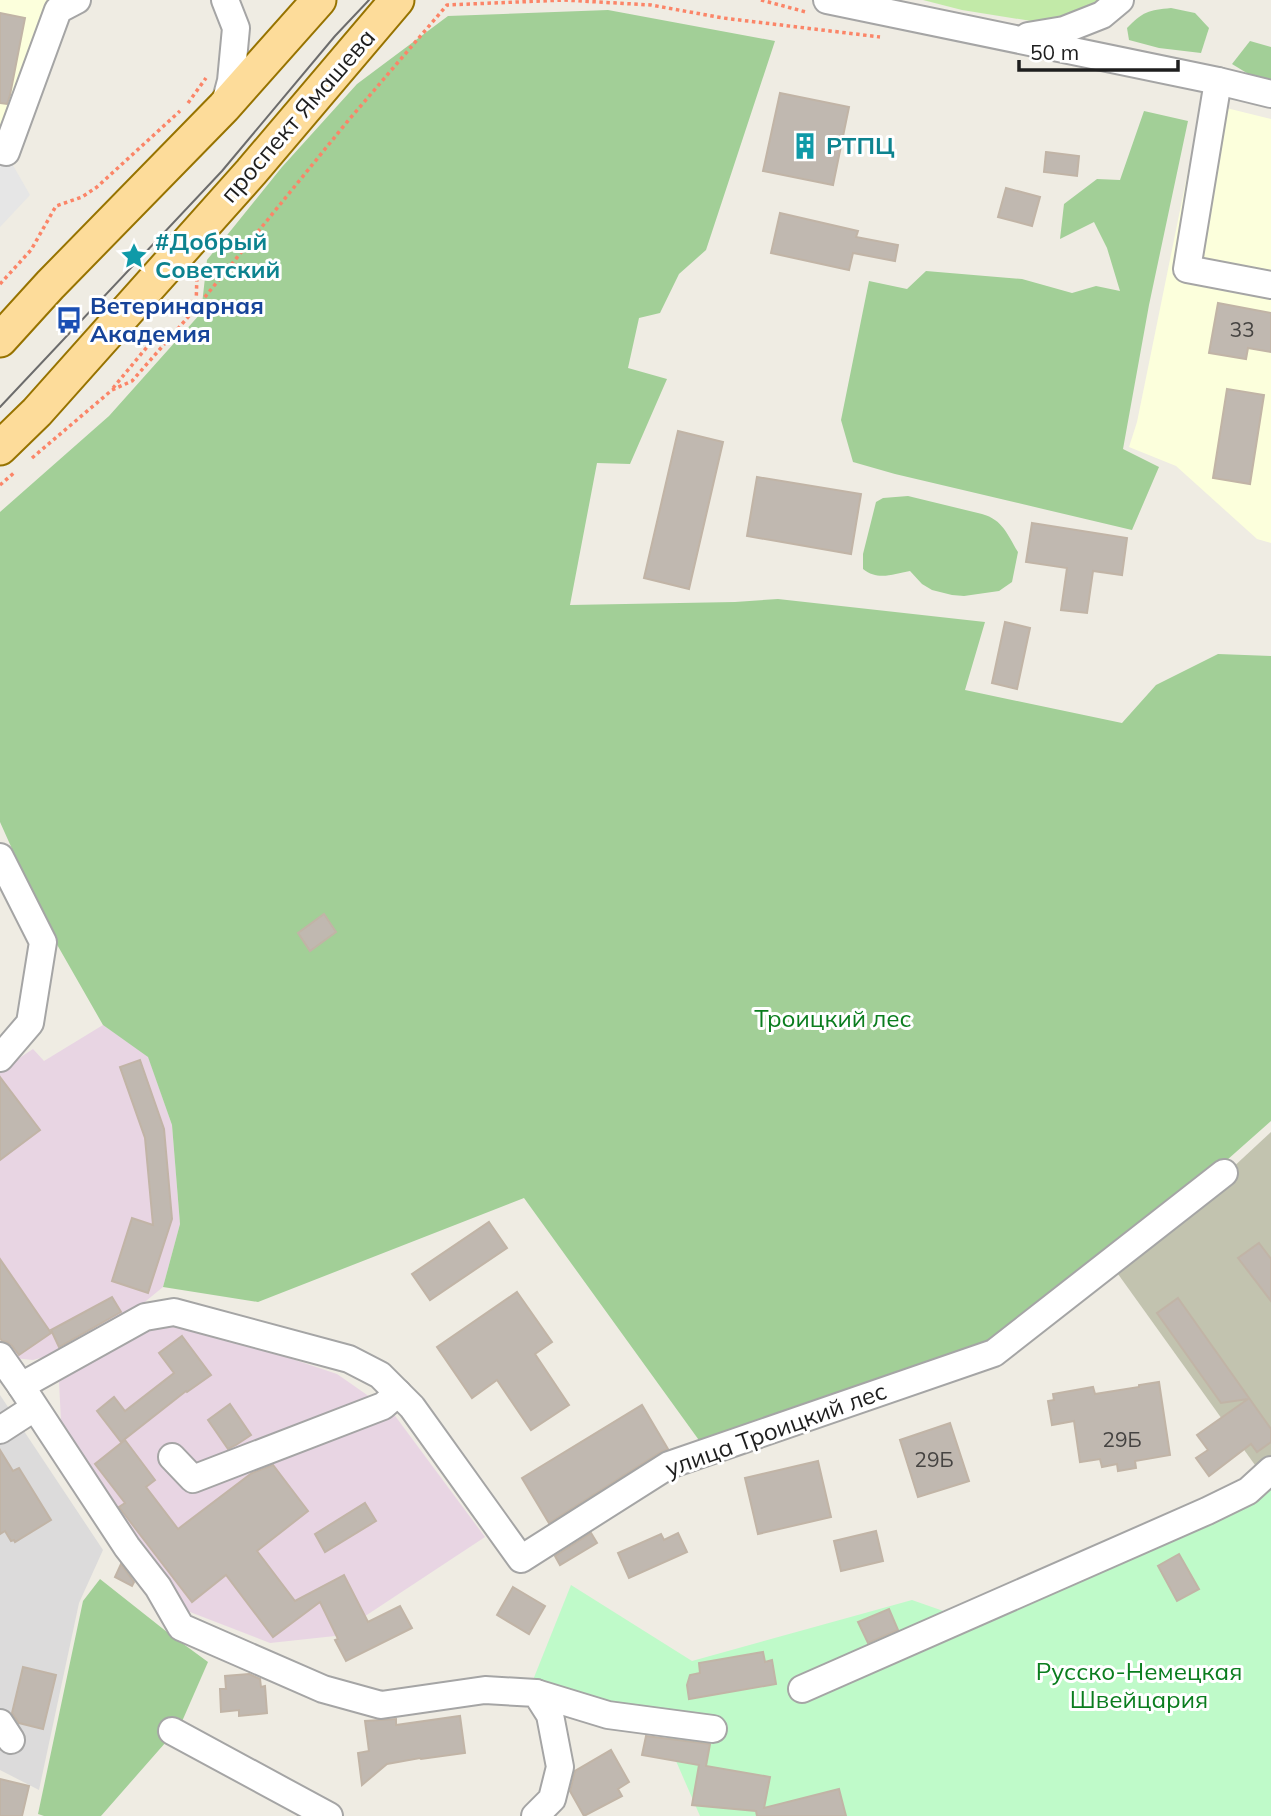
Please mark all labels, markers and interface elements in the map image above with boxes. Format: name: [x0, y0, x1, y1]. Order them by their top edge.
street label: проспект Ямашева: [213, 22, 381, 209]
scale bar: [1019, 28, 1178, 72]
text: 50 m: [1030, 39, 1079, 65]
place label: РТПЦ: [826, 130, 895, 160]
building icon: РТПЦ: [790, 131, 820, 161]
place label: #Добрый Советский: [155, 226, 280, 284]
place icon: #Добрый Советский: [119, 241, 149, 271]
place label: Ветеринарная Академия: [90, 290, 264, 348]
bus stop icon: Ветеринарная Академия: [54, 305, 84, 335]
house number: 33: [1229, 316, 1255, 342]
park label: Троицкий лес: [754, 1003, 912, 1033]
street label: улица Троицкий лес: [661, 1375, 891, 1483]
house number: 29Б: [1102, 1426, 1142, 1452]
house number: 29Б: [914, 1446, 954, 1472]
park label: Русско-Немецкая Швейцария: [1036, 1656, 1242, 1714]

